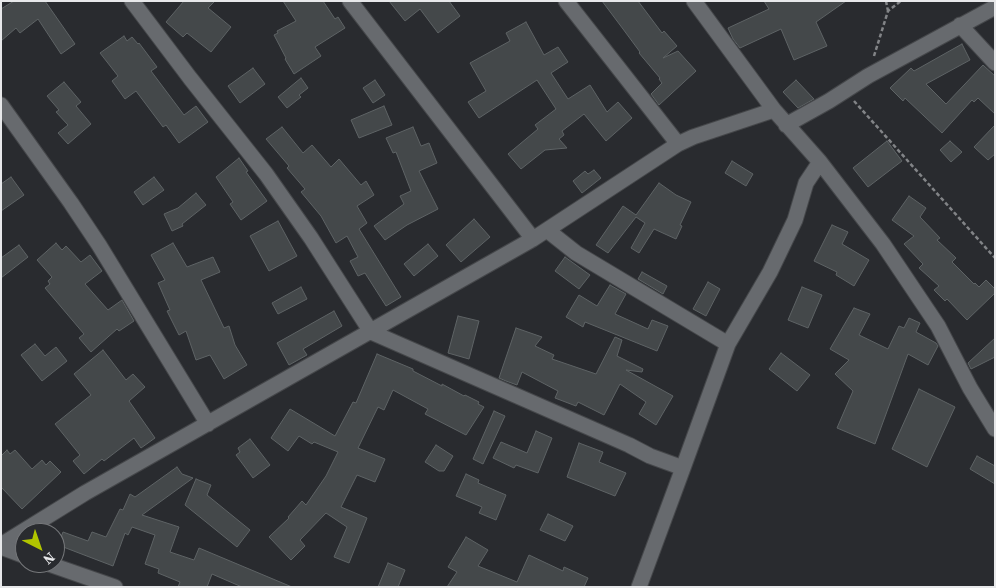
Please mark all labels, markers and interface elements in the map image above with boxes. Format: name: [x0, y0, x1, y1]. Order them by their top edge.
north arrow: [15, 523, 65, 573]
text: N: [39, 548, 60, 569]

